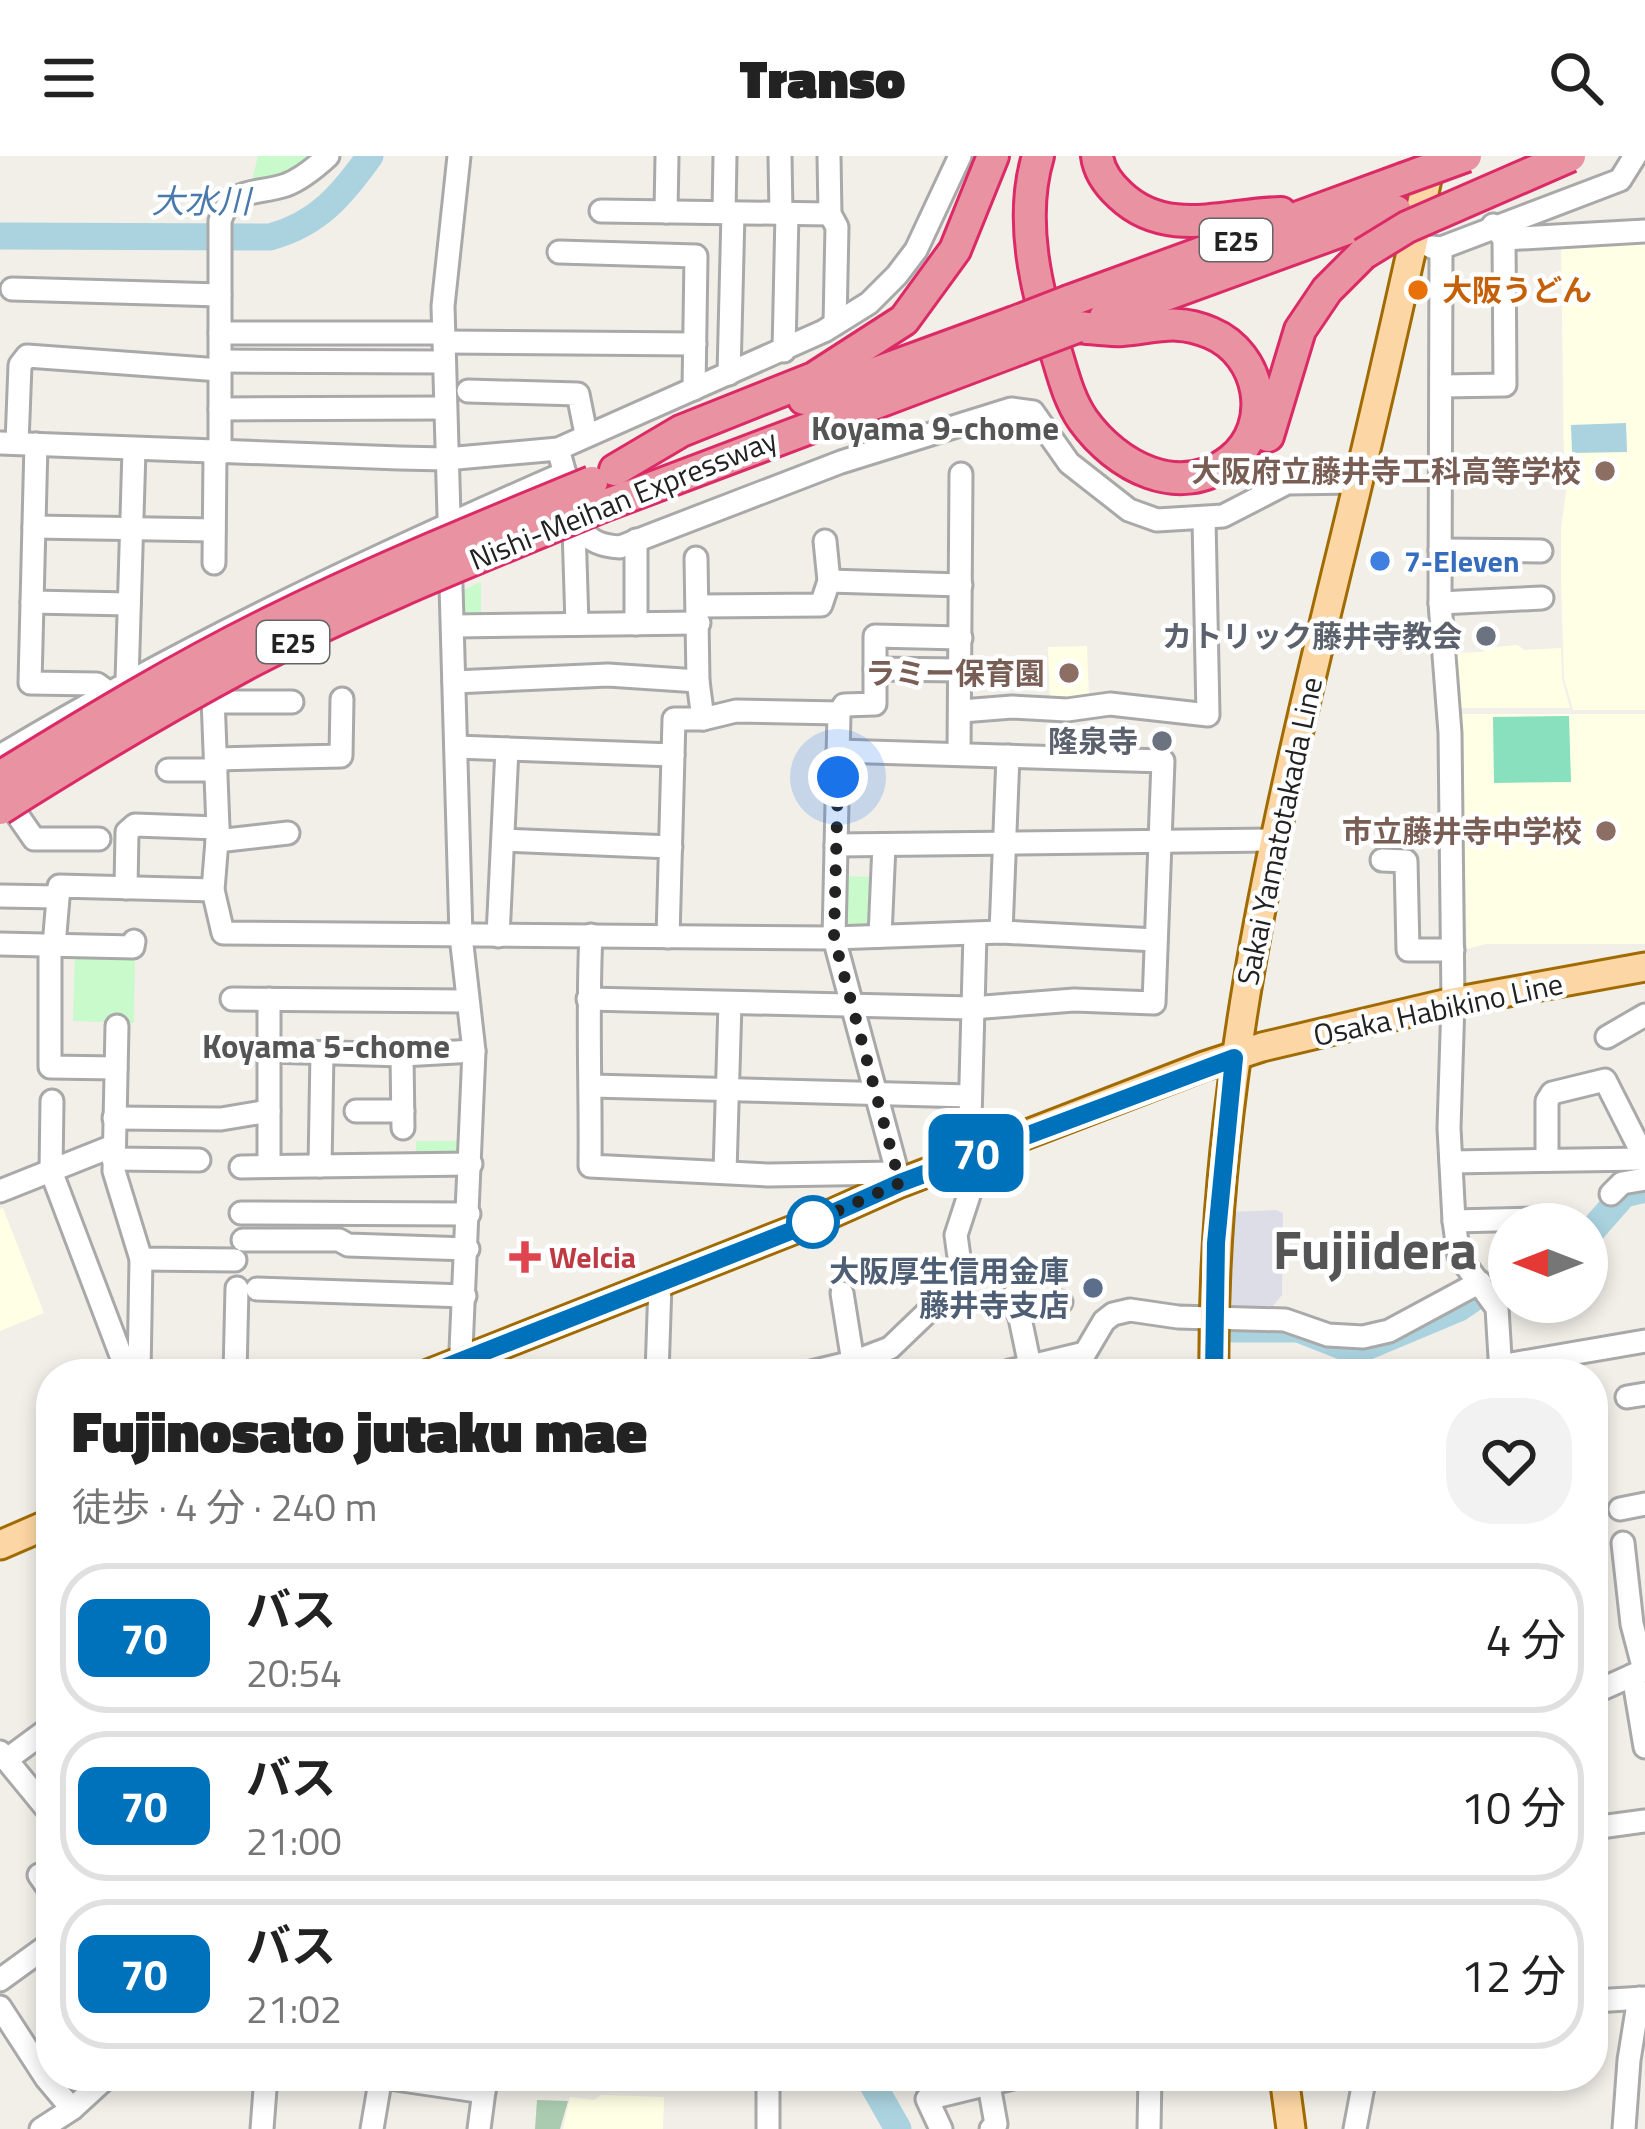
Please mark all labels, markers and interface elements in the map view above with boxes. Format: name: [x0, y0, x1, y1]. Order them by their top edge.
text: Transo: [739, 37, 906, 119]
icon: menu: [36, 45, 102, 111]
icon: search: [1543, 45, 1609, 111]
water label: 大水川: [152, 176, 254, 226]
road number: E25: [1200, 219, 1272, 261]
place label: 大阪うどん: [1442, 267, 1592, 313]
marker: 大阪うどん: [1405, 277, 1431, 303]
district label: Koyama 9-chome: [811, 403, 1059, 453]
street label: Nishi-Meihan Expressway: [462, 416, 784, 582]
place label: 大阪府立藤井寺工科高等学校: [1191, 448, 1581, 494]
marker: 大阪府立藤井寺工科高等学校: [1592, 458, 1618, 484]
place label: 7-Eleven: [1404, 538, 1520, 584]
marker: 7-Eleven: [1367, 548, 1393, 574]
place label: カトリック藤井寺教会: [1162, 613, 1462, 659]
road number: E25: [257, 621, 329, 663]
marker: カトリック藤井寺教会: [1473, 623, 1499, 649]
place label: ラミー保育園: [865, 650, 1045, 696]
marker: ラミー保育園: [1056, 660, 1082, 686]
street label: Sakai Yamatotakada Line: [1224, 673, 1334, 989]
place label: 隆泉寺: [1048, 718, 1138, 764]
marker: 隆泉寺: [1149, 728, 1175, 754]
your location: [808, 747, 868, 807]
place label: 市立藤井寺中学校: [1342, 808, 1582, 854]
marker: 市立藤井寺中学校: [1593, 818, 1619, 844]
street label: Osaka Habikino Line: [1309, 960, 1567, 1058]
district label: Koyama 5-chome: [202, 1021, 450, 1071]
line badge: 70: [922, 1114, 1030, 1192]
text: 70: [952, 1121, 1000, 1185]
unlabelled marker: [788, 1197, 838, 1247]
north arrow: [1488, 1203, 1608, 1323]
map controls: [1488, 1203, 1608, 1323]
district label: Fujiidera: [1273, 1208, 1477, 1290]
place label: Welcia: [549, 1234, 636, 1280]
marker: Welcia: [512, 1244, 538, 1270]
place label: 大阪厚生信用金庫 藤井寺支店: [829, 1248, 1069, 1328]
marker: 大阪厚生信用金庫 藤井寺支店: [1080, 1275, 1106, 1301]
text: Fujinosato jutaku mae: [72, 1387, 647, 1474]
button: heart: [1446, 1398, 1572, 1524]
text: 徒歩 · 4 分 · 240 m: [72, 1477, 377, 1536]
text: バス: [246, 1575, 336, 1643]
text: 4 分: [1486, 1605, 1566, 1673]
text: 70: [120, 1606, 168, 1670]
text: 20:54: [246, 1643, 342, 1702]
text: バス: [246, 1743, 336, 1811]
text: 10 分: [1461, 1773, 1566, 1841]
text: 70: [120, 1774, 168, 1838]
text: 21:00: [246, 1811, 342, 1870]
text: バス: [246, 1911, 336, 1979]
text: 12 分: [1461, 1941, 1566, 2009]
text: 70: [120, 1942, 168, 2006]
text: 21:02: [246, 1979, 342, 2038]

